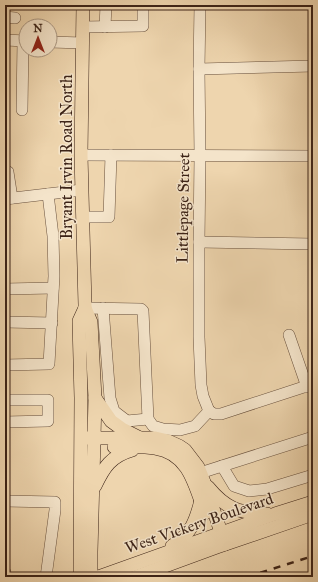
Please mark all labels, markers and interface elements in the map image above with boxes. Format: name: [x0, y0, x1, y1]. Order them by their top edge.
north arrow: [18, 18, 58, 58]
text: N: [33, 22, 43, 35]
street label: Bryant Irvin Road North: [57, 74, 76, 240]
street label: Littlepage Street: [173, 152, 194, 263]
street label: West Vickery Boulevard: [122, 489, 276, 557]

